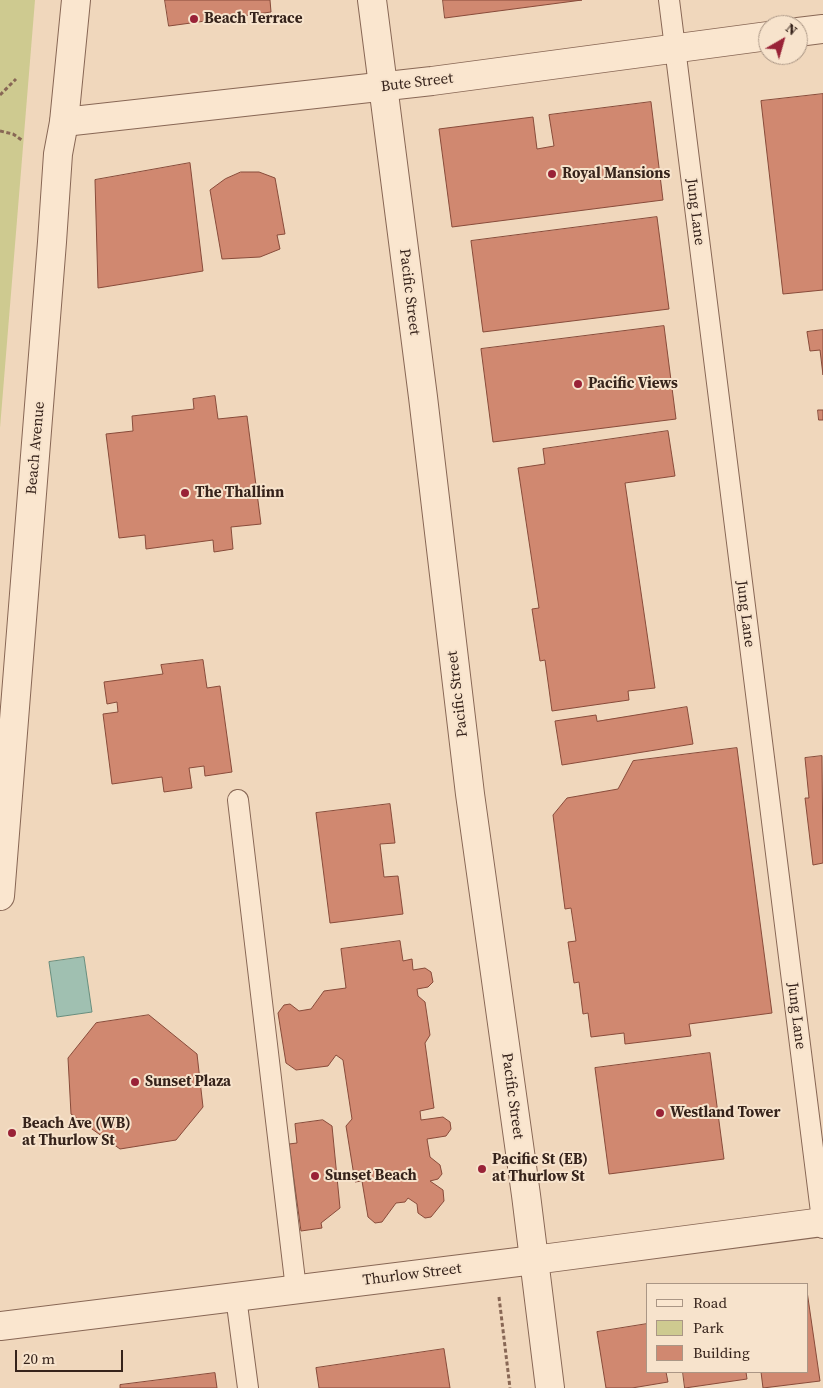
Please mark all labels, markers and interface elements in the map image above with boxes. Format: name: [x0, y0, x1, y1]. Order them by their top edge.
place label: Beach Terrace: [204, 10, 303, 28]
marker: Beach Terrace: [188, 13, 200, 25]
north arrow: [758, 15, 808, 65]
text: N: [781, 18, 802, 40]
street label: Bute Street: [380, 70, 454, 96]
place label: Royal Mansions: [562, 165, 670, 183]
marker: Royal Mansions: [546, 168, 558, 180]
street label: Jung Lane: [682, 177, 708, 247]
street label: Pacific Street: [395, 248, 423, 336]
place label: Pacific Views: [588, 375, 678, 393]
marker: Pacific Views: [572, 378, 584, 390]
street label: Beach Avenue: [23, 401, 49, 495]
place label: The Thallinn: [195, 484, 284, 502]
marker: The Thallinn: [179, 487, 191, 499]
street label: Jung Lane: [732, 579, 758, 649]
street label: Pacific Street: [444, 650, 472, 738]
street label: Jung Lane: [783, 981, 809, 1051]
street label: Pacific Street: [497, 1052, 527, 1140]
place label: Sunset Plaza: [145, 1073, 231, 1091]
marker: Sunset Plaza: [129, 1076, 141, 1088]
place label: Westland Tower: [670, 1104, 780, 1122]
marker: Westland Tower: [654, 1107, 666, 1119]
place label: Beach Ave (WB) at Thurlow St: [22, 1115, 131, 1150]
marker: Beach Ave (WB) at Thurlow St: [6, 1127, 18, 1139]
place label: Pacific St (EB) at Thurlow St: [492, 1151, 588, 1186]
marker: Pacific St (EB) at Thurlow St: [476, 1163, 488, 1175]
place label: Sunset Beach: [325, 1167, 417, 1185]
marker: Sunset Beach: [309, 1170, 321, 1182]
street label: Thurlow Street: [362, 1260, 462, 1290]
legend: [646, 1283, 808, 1373]
text: Road: [693, 1292, 727, 1313]
text: Park: [693, 1317, 724, 1338]
scale bar: [18, 1340, 125, 1372]
text: Building: [693, 1342, 750, 1363]
text: 20 m: [23, 1348, 55, 1369]

